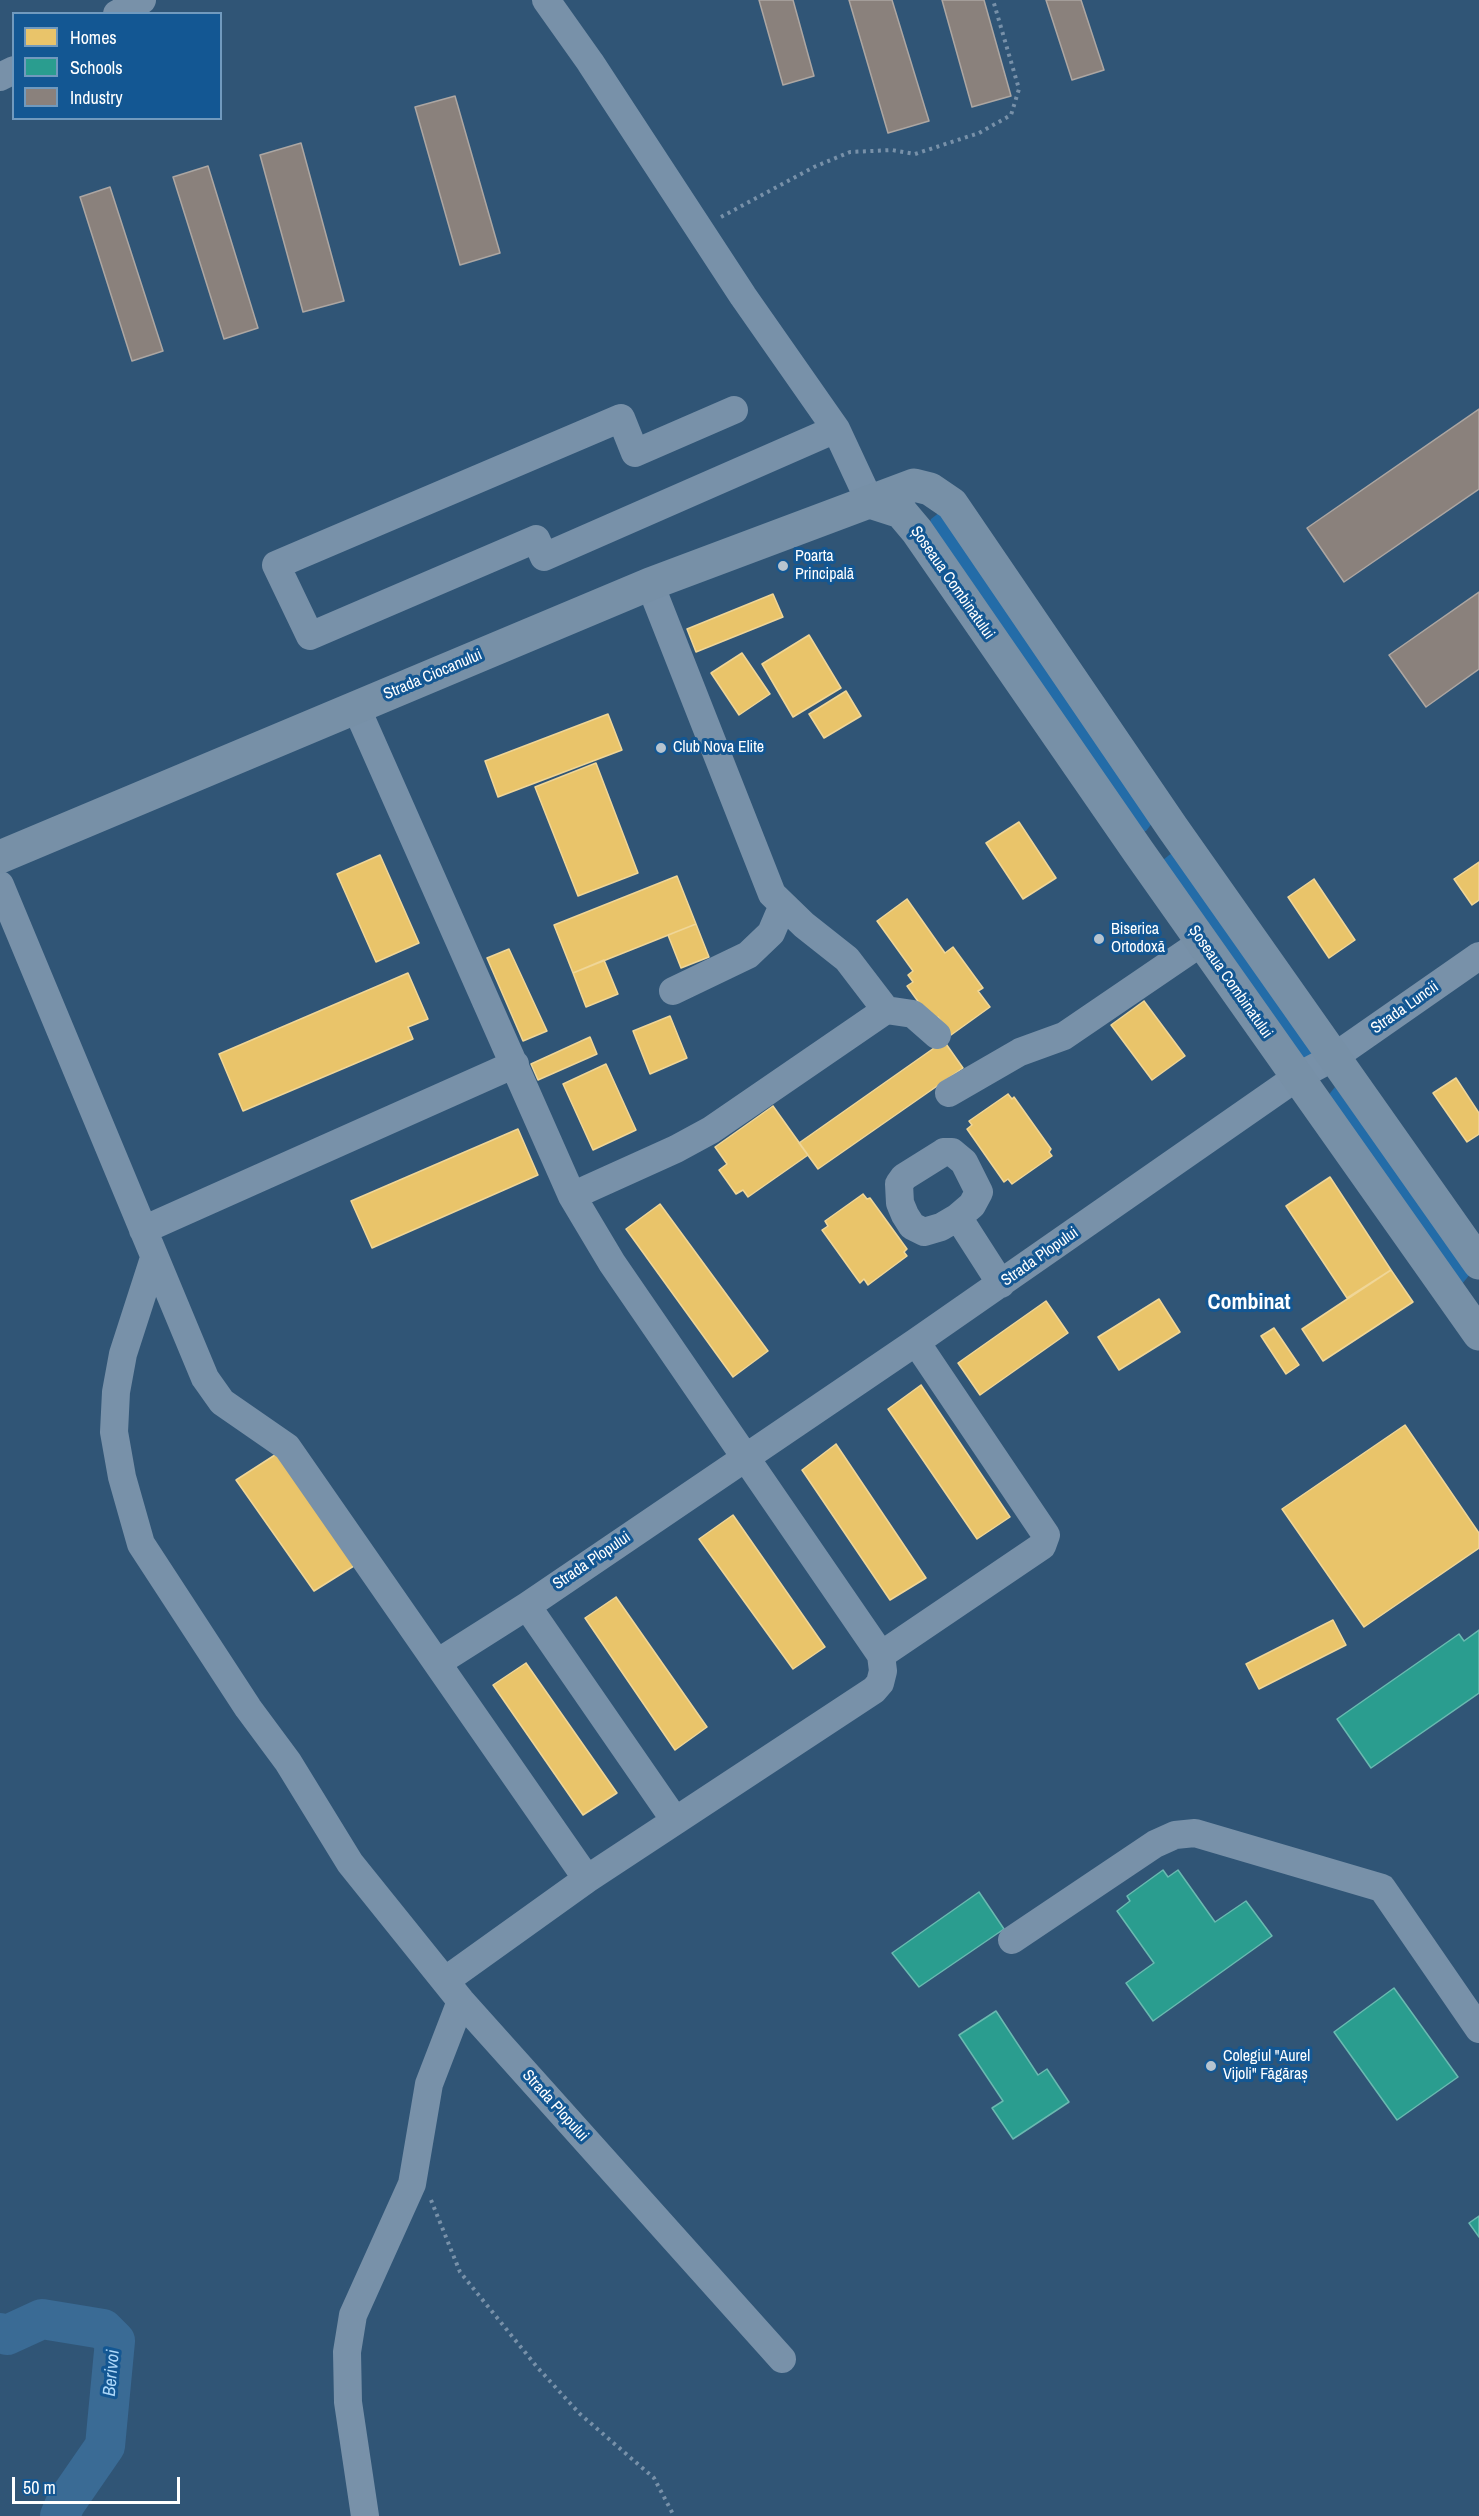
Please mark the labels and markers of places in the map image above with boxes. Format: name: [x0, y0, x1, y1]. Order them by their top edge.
place label: Poarta Principală: [795, 547, 854, 585]
marker: Poarta Principală: [776, 559, 790, 573]
place label: Club Nova Elite: [673, 738, 764, 758]
marker: Club Nova Elite: [654, 741, 668, 755]
place label: Biserica Ortodoxă: [1111, 920, 1165, 958]
marker: Biserica Ortodoxă: [1092, 932, 1106, 946]
place label: Colegiul "Aurel Vijoli" Făgăraș: [1223, 2047, 1310, 2085]
marker: Colegiul "Aurel Vijoli" Făgăraș: [1204, 2059, 1218, 2073]

